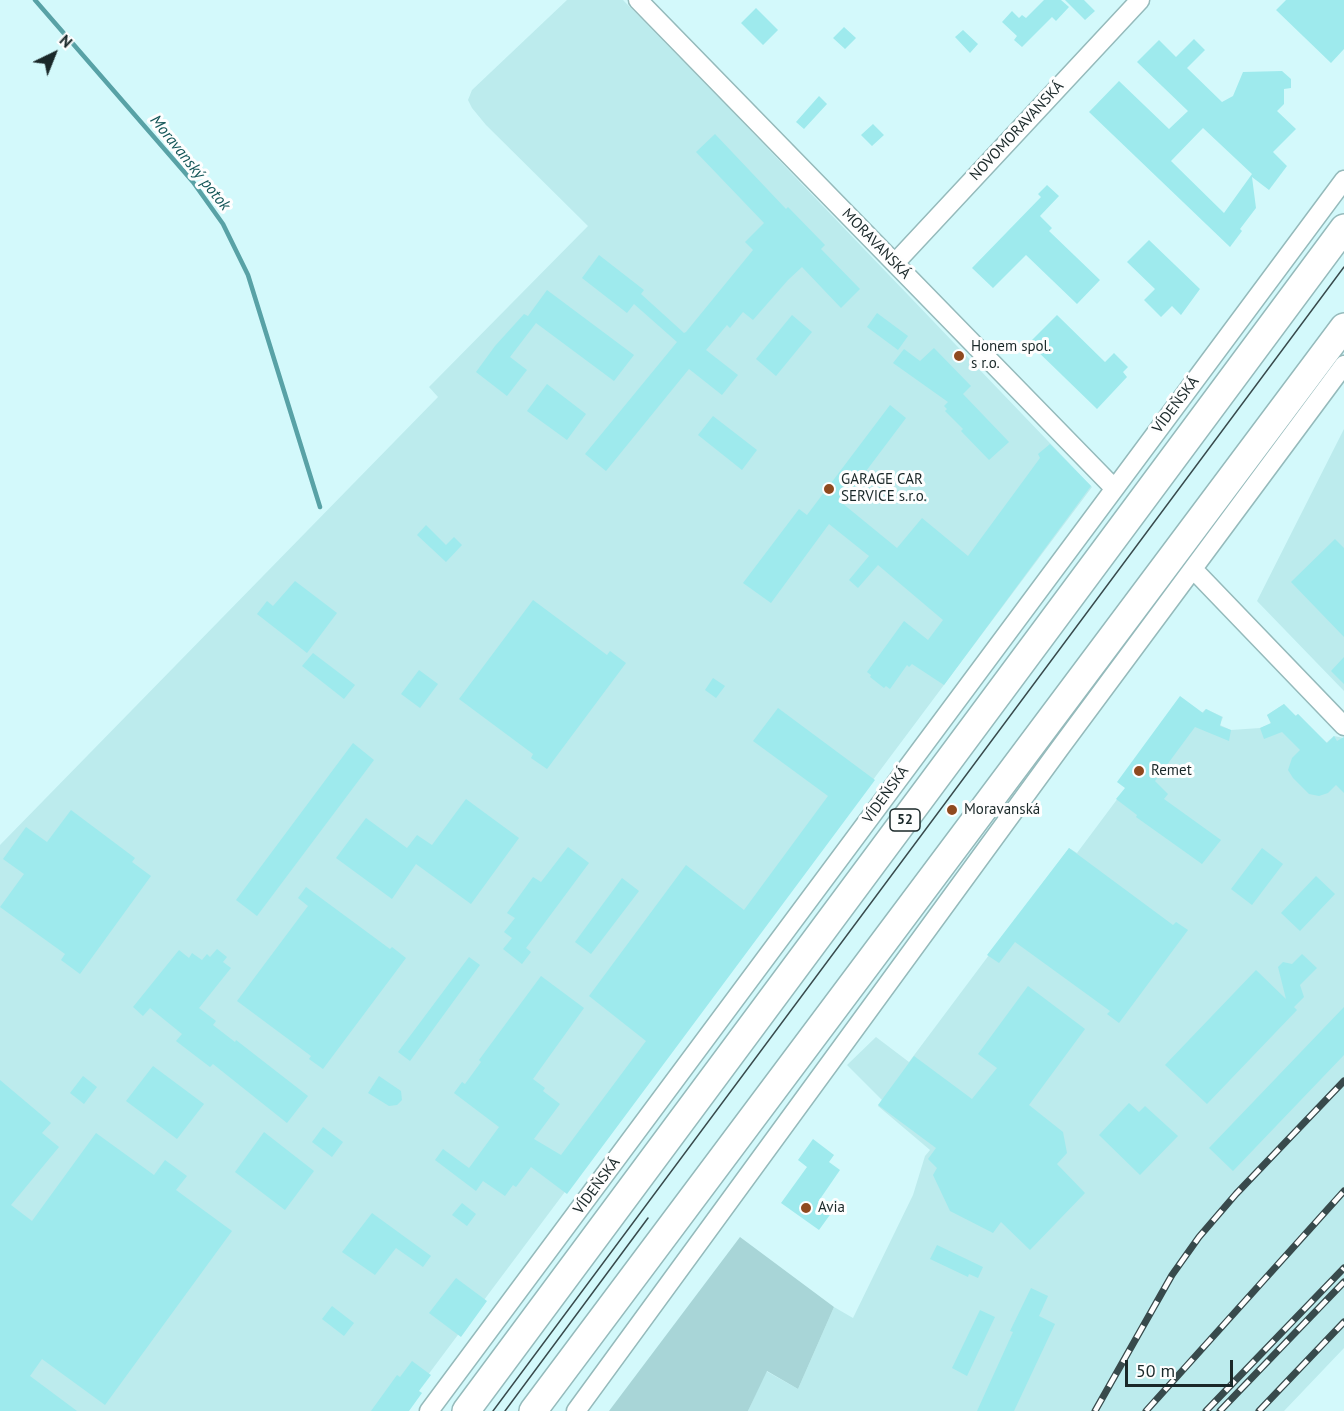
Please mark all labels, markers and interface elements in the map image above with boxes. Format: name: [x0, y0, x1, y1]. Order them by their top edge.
north arrow: [24, 24, 84, 84]
text: N: [56, 30, 77, 52]
street label: NOVOMORAVANSKÁ: [966, 78, 1068, 184]
water label: Moravanský potok: [146, 111, 234, 215]
street label: MORAVANSKÁ: [838, 205, 914, 283]
place label: Honem spol. s r.o.: [971, 338, 1051, 373]
marker: Honem spol. s r.o.: [952, 349, 966, 363]
street label: VÍDEŇSKÁ: [1149, 373, 1203, 437]
place label: GARAGE CAR SERVICE s.r.o.: [841, 471, 927, 506]
marker: GARAGE CAR SERVICE s.r.o.: [822, 482, 836, 496]
place label: Remet: [1151, 762, 1192, 780]
street label: VÍDEŇSKÁ: [859, 763, 913, 827]
marker: Remet: [1132, 764, 1146, 778]
place label: Moravanská: [964, 801, 1040, 819]
marker: Moravanská: [945, 803, 959, 817]
road number: 52: [890, 809, 920, 831]
street label: VÍDEŇSKÁ: [570, 1154, 624, 1218]
place label: Avia: [818, 1199, 845, 1217]
marker: Avia: [799, 1201, 813, 1215]
scale bar: [1128, 1348, 1236, 1386]
text: 50 m: [1136, 1359, 1175, 1382]

